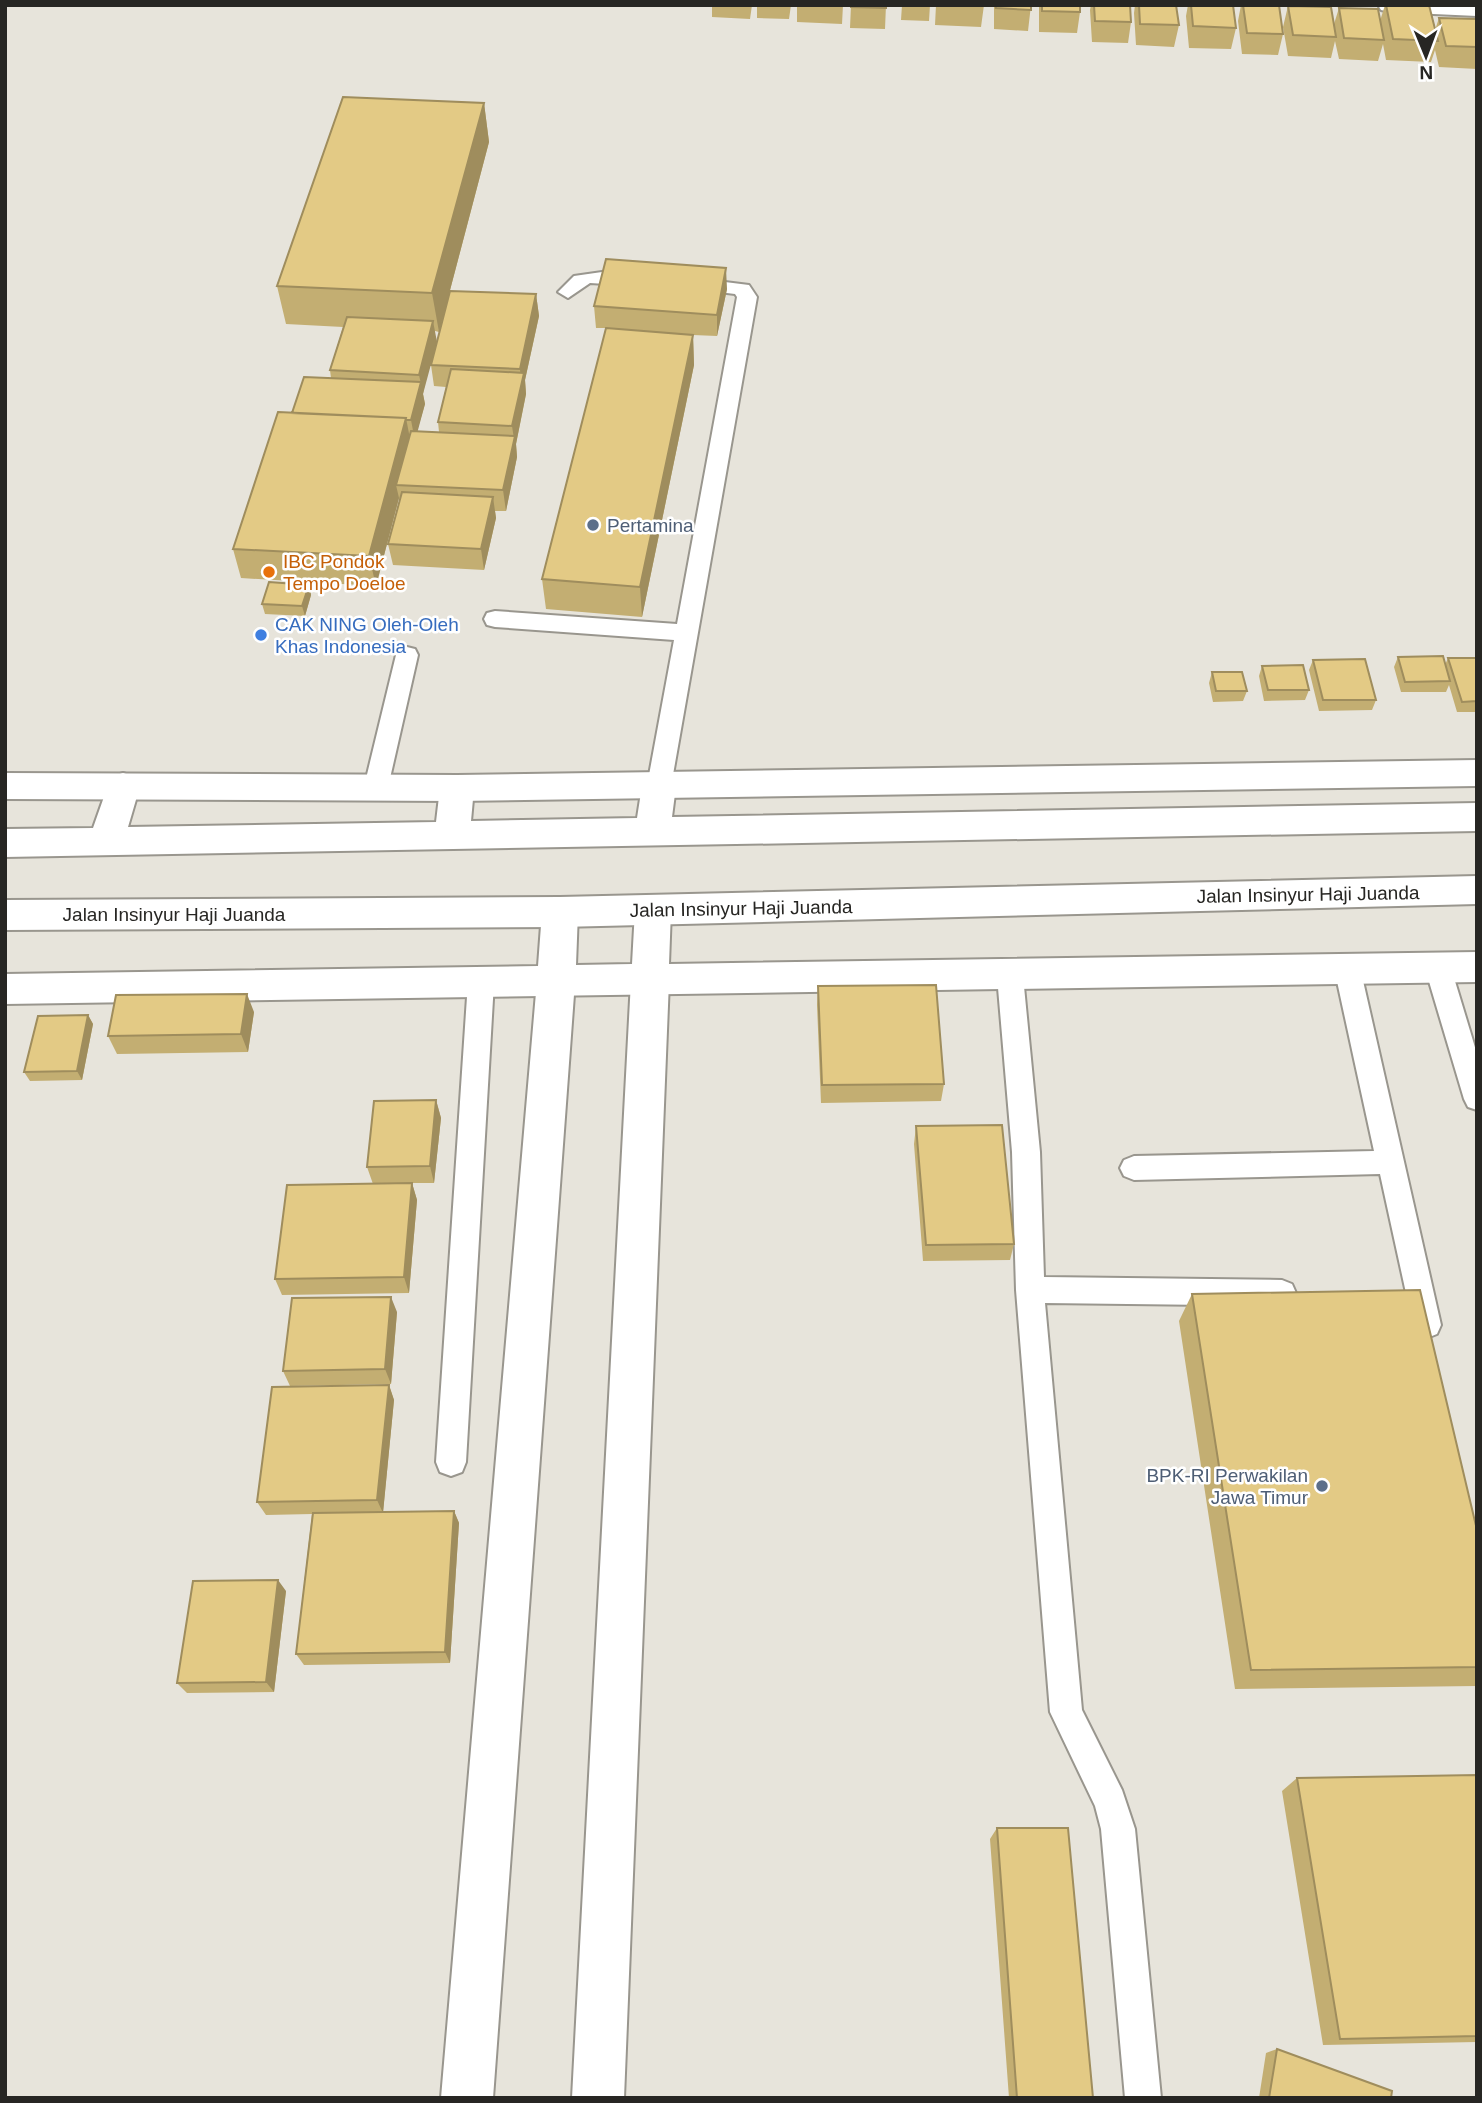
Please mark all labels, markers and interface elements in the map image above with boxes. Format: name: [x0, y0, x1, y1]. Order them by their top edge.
north arrow: [1391, 21, 1461, 91]
text: N: [1419, 62, 1433, 83]
place label: Pertamina: [607, 515, 694, 536]
marker: Pertamina: [585, 517, 601, 533]
place label: IBC Pondok Tempo Doeloe: [283, 551, 406, 594]
marker: IBC Pondok Tempo Doeloe: [261, 564, 277, 580]
place label: CAK NING Oleh-Oleh Khas Indonesia: [275, 614, 459, 657]
marker: CAK NING Oleh-Oleh Khas Indonesia: [253, 627, 269, 643]
street label: Jalan Insinyur Haji Juanda: [1196, 882, 1420, 907]
street label: Jalan Insinyur Haji Juanda: [629, 896, 853, 921]
street label: Jalan Insinyur Haji Juanda: [63, 904, 286, 925]
place label: BPK-RI Perwakilan Jawa Timur: [1146, 1465, 1309, 1508]
marker: BPK-RI Perwakilan Jawa Timur: [1314, 1478, 1330, 1494]

